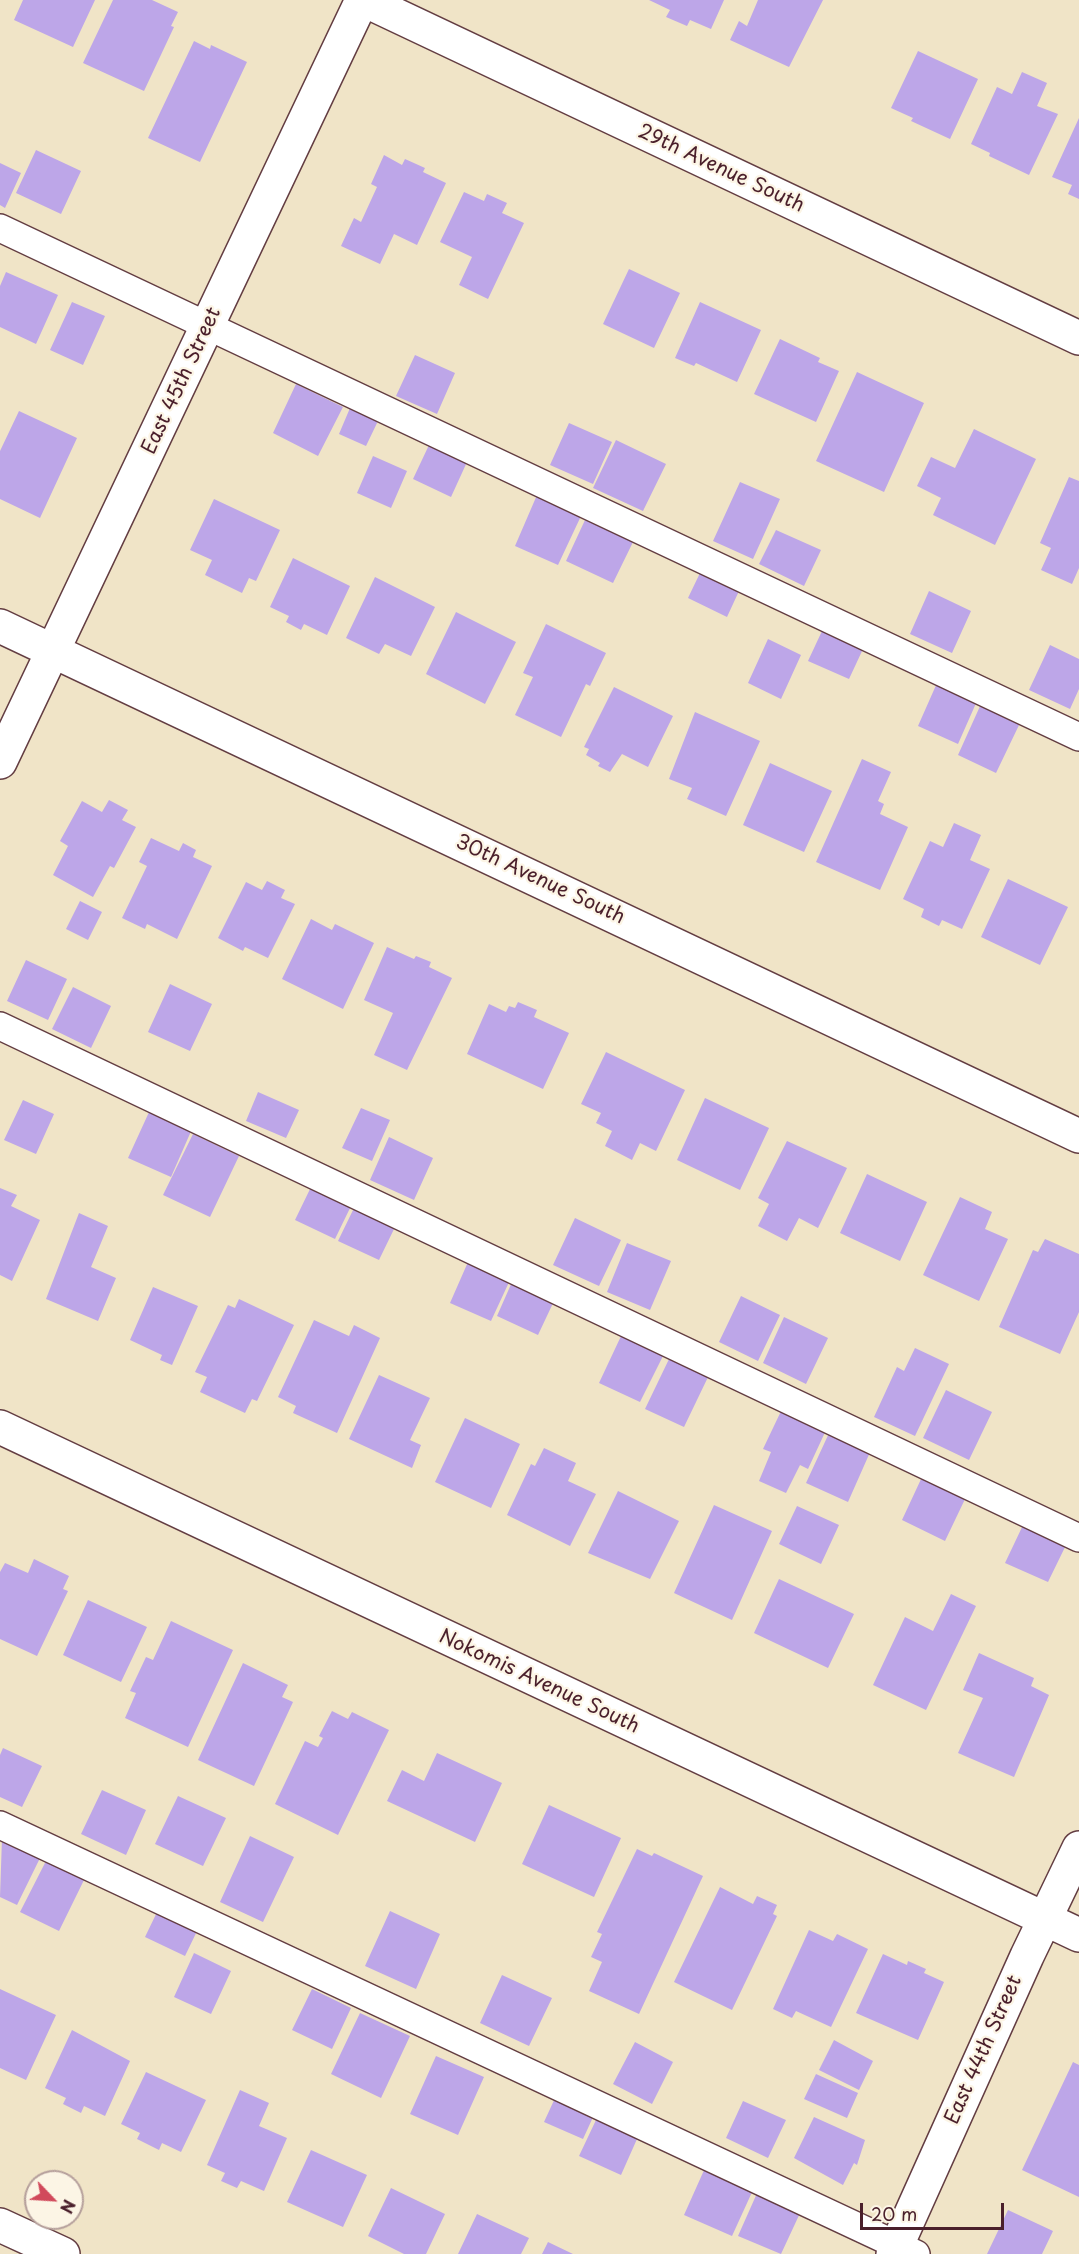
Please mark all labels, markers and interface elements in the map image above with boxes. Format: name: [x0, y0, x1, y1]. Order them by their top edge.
street label: 29th Avenue South: [634, 120, 808, 218]
street label: East 45th Street: [137, 304, 227, 458]
street label: 30th Avenue South: [452, 830, 628, 930]
street label: Nokomis Avenue South: [435, 1625, 643, 1739]
street label: East 44th Street: [940, 1972, 1028, 2128]
north arrow: [24, 2170, 84, 2230]
scale bar: [863, 2191, 1007, 2229]
text: N: [55, 2196, 82, 2218]
text: 20 m: [871, 2200, 917, 2227]

